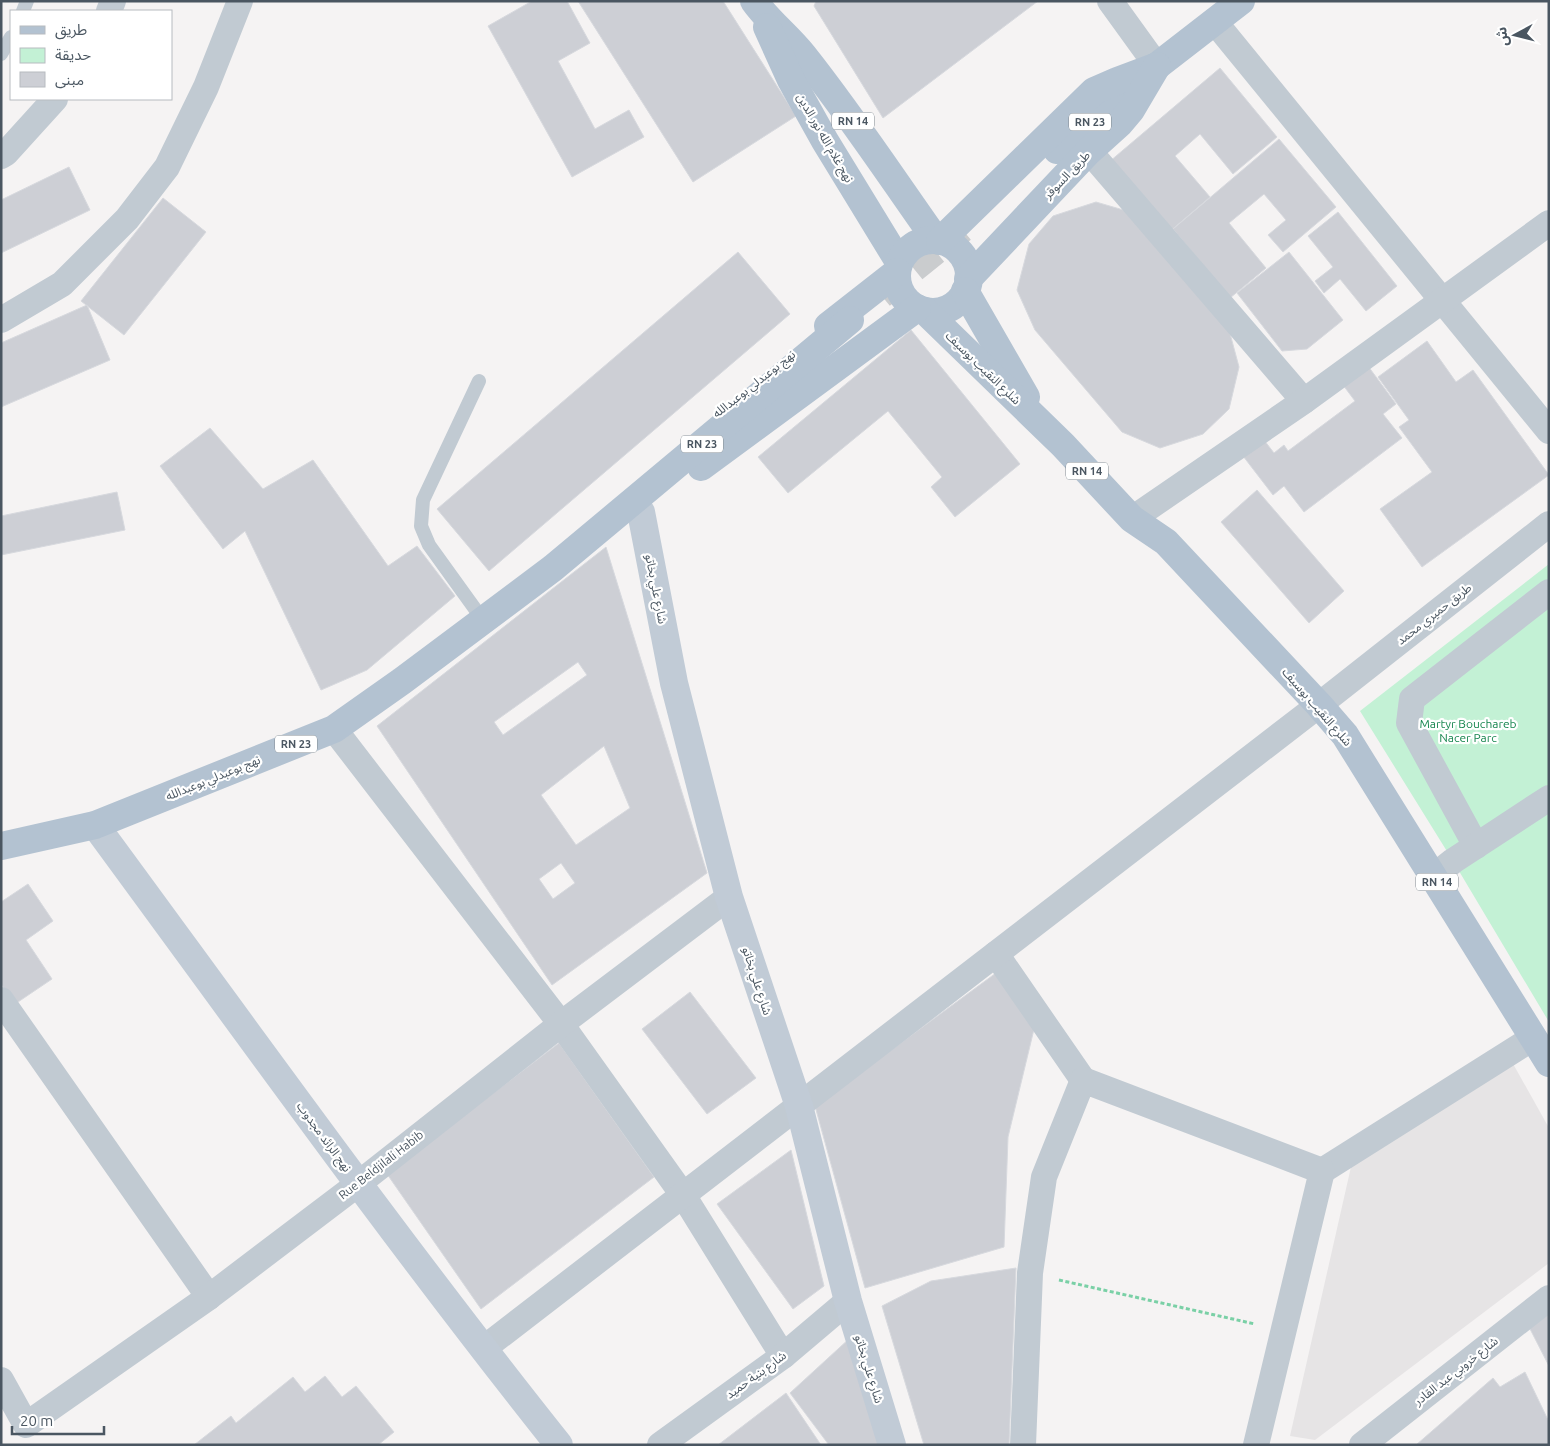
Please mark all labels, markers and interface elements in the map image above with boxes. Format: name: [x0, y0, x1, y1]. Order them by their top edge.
legend: [10, 10, 172, 100]
north arrow: [1490, 10, 1540, 60]
text: طريق: [55, 21, 87, 40]
text: ش: [1493, 26, 1511, 47]
text: حديقة: [55, 46, 91, 63]
text: مبنى: [55, 71, 84, 89]
street label: نهج غلام الله نور الدين: [792, 91, 856, 186]
road number: RN 14: [832, 112, 874, 130]
road number: RN 23: [1069, 114, 1111, 130]
street label: طريق السوقر: [1040, 148, 1094, 203]
street label: شلرع النقيب بوسيف: [941, 329, 1023, 409]
street label: نهج بوعبدلي بوعبدالله: [710, 347, 800, 423]
road number: RN 23: [681, 436, 723, 452]
road number: RN 14: [1066, 462, 1108, 480]
street label: شارع علي بخاتو: [640, 553, 670, 626]
street label: طريق حميري محمد: [1394, 580, 1476, 650]
street label: شلرع النقيب بوسيف: [1278, 665, 1355, 750]
park label: Martyr Bouchareb Nacer Parc: [1419, 717, 1517, 744]
road number: RN 23: [275, 736, 317, 752]
street label: نهج بوعبدلي بوعبدالله: [164, 753, 263, 806]
road number: RN 14: [1416, 874, 1458, 890]
street label: شارع علي بخاتو: [737, 945, 775, 1018]
street label: نهج الرائد مجدوب: [292, 1099, 354, 1176]
street label: Rue Beldjilali Habib: [336, 1128, 426, 1202]
street label: شارع علي بخاتو: [849, 1333, 886, 1406]
street label: شارع خروبي عبد القادر: [1410, 1334, 1503, 1411]
street label: شارع بنية حميد: [723, 1348, 790, 1403]
scale bar: [12, 1404, 105, 1436]
text: 20 m: [20, 1412, 53, 1429]

